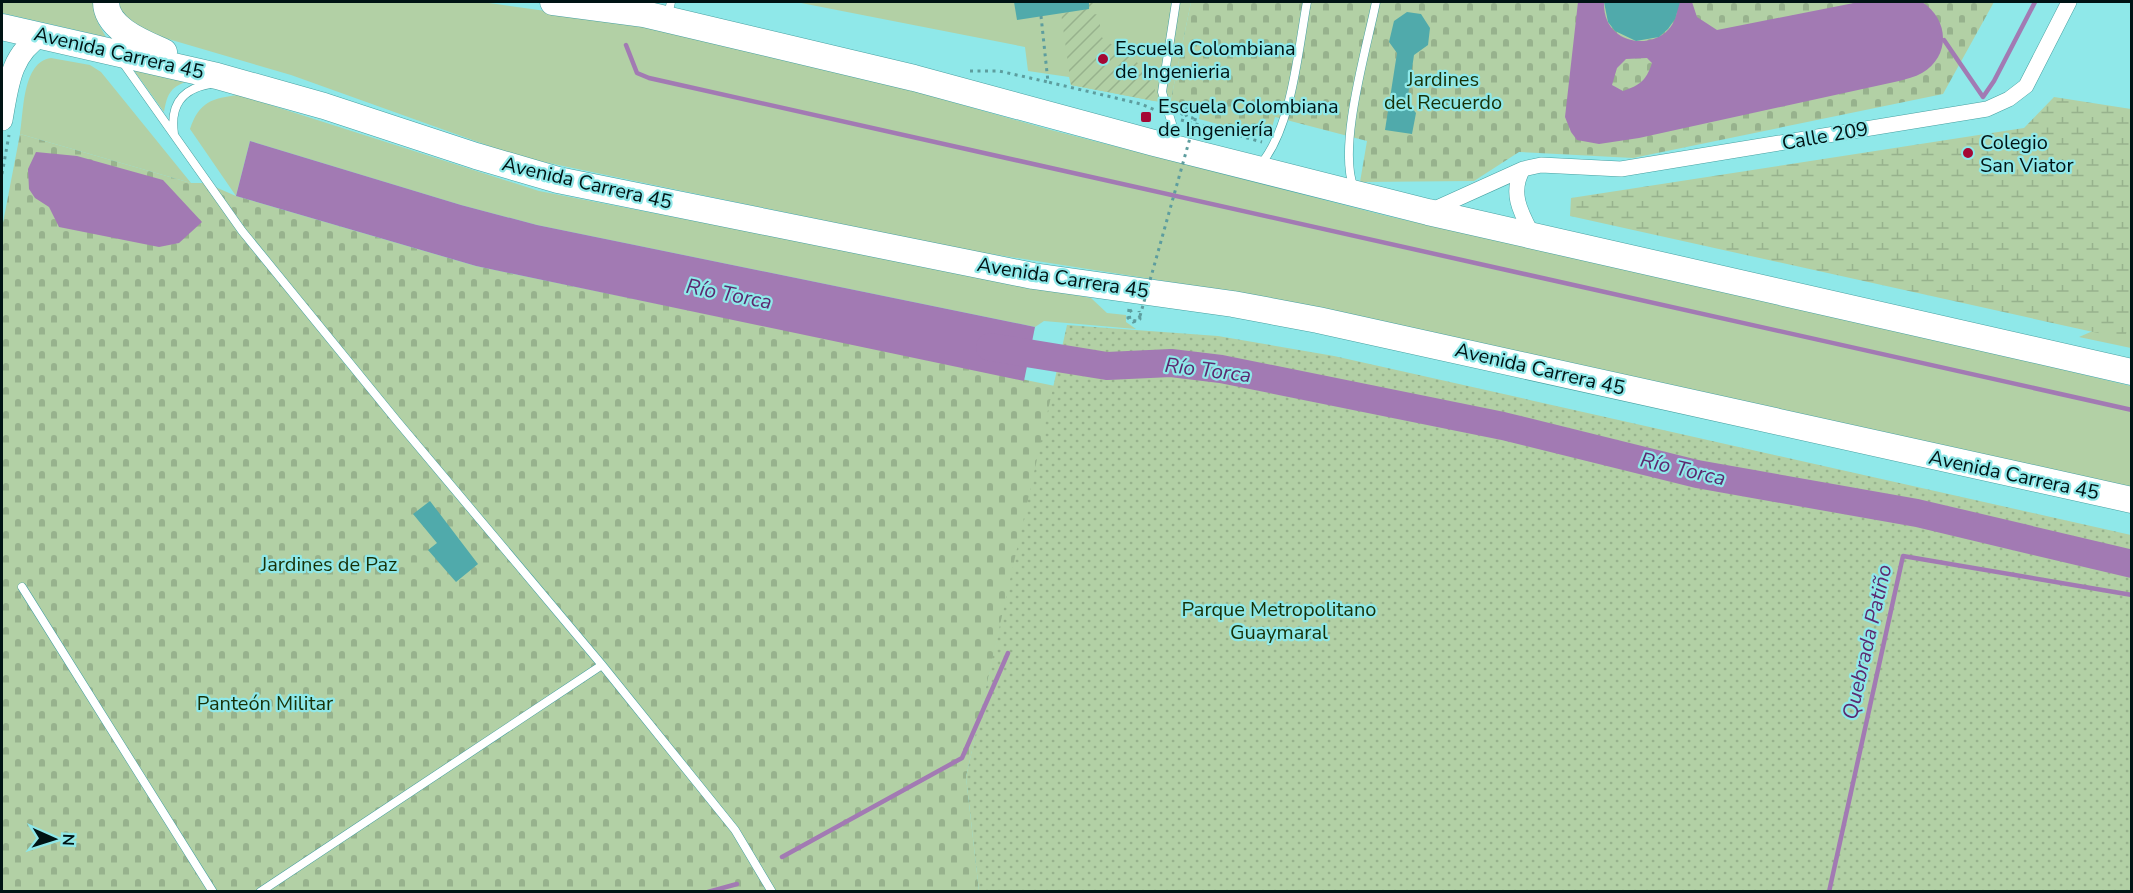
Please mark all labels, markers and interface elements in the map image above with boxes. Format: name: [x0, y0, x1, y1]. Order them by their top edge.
street label: Avenida Carrera 45: [31, 20, 207, 86]
place label: Escuela Colombiana de Ingenieria: [1115, 35, 1296, 85]
marker: Escuela Colombiana de Ingenieria: [1096, 52, 1110, 66]
park label: Jardines del Recuerdo: [1384, 66, 1502, 116]
place label: Escuela Colombiana de Ingeniería: [1158, 93, 1339, 143]
marker: Escuela Colombiana de Ingeniería: [1139, 110, 1153, 124]
street label: Calle 209: [1780, 115, 1870, 157]
place label: Colegio San Viator: [1980, 129, 2074, 179]
marker: Colegio San Viator: [1961, 146, 1975, 160]
street label: Avenida Carrera 45: [499, 150, 675, 216]
street label: Avenida Carrera 45: [975, 251, 1151, 305]
water label: Río Torca: [684, 272, 774, 316]
street label: Avenida Carrera 45: [1452, 336, 1628, 402]
water label: Río Torca: [1163, 351, 1253, 389]
street label: Avenida Carrera 45: [1926, 444, 2102, 506]
water label: Río Torca: [1638, 446, 1728, 492]
park label: Jardines de Paz: [260, 551, 397, 578]
water label: Quebrada Patiño: [1836, 562, 1898, 722]
park label: Parque Metropolitano Guaymaral: [1182, 596, 1376, 646]
park label: Panteón Militar: [197, 690, 333, 717]
north arrow: [24, 809, 84, 869]
text: N: [57, 833, 79, 846]

